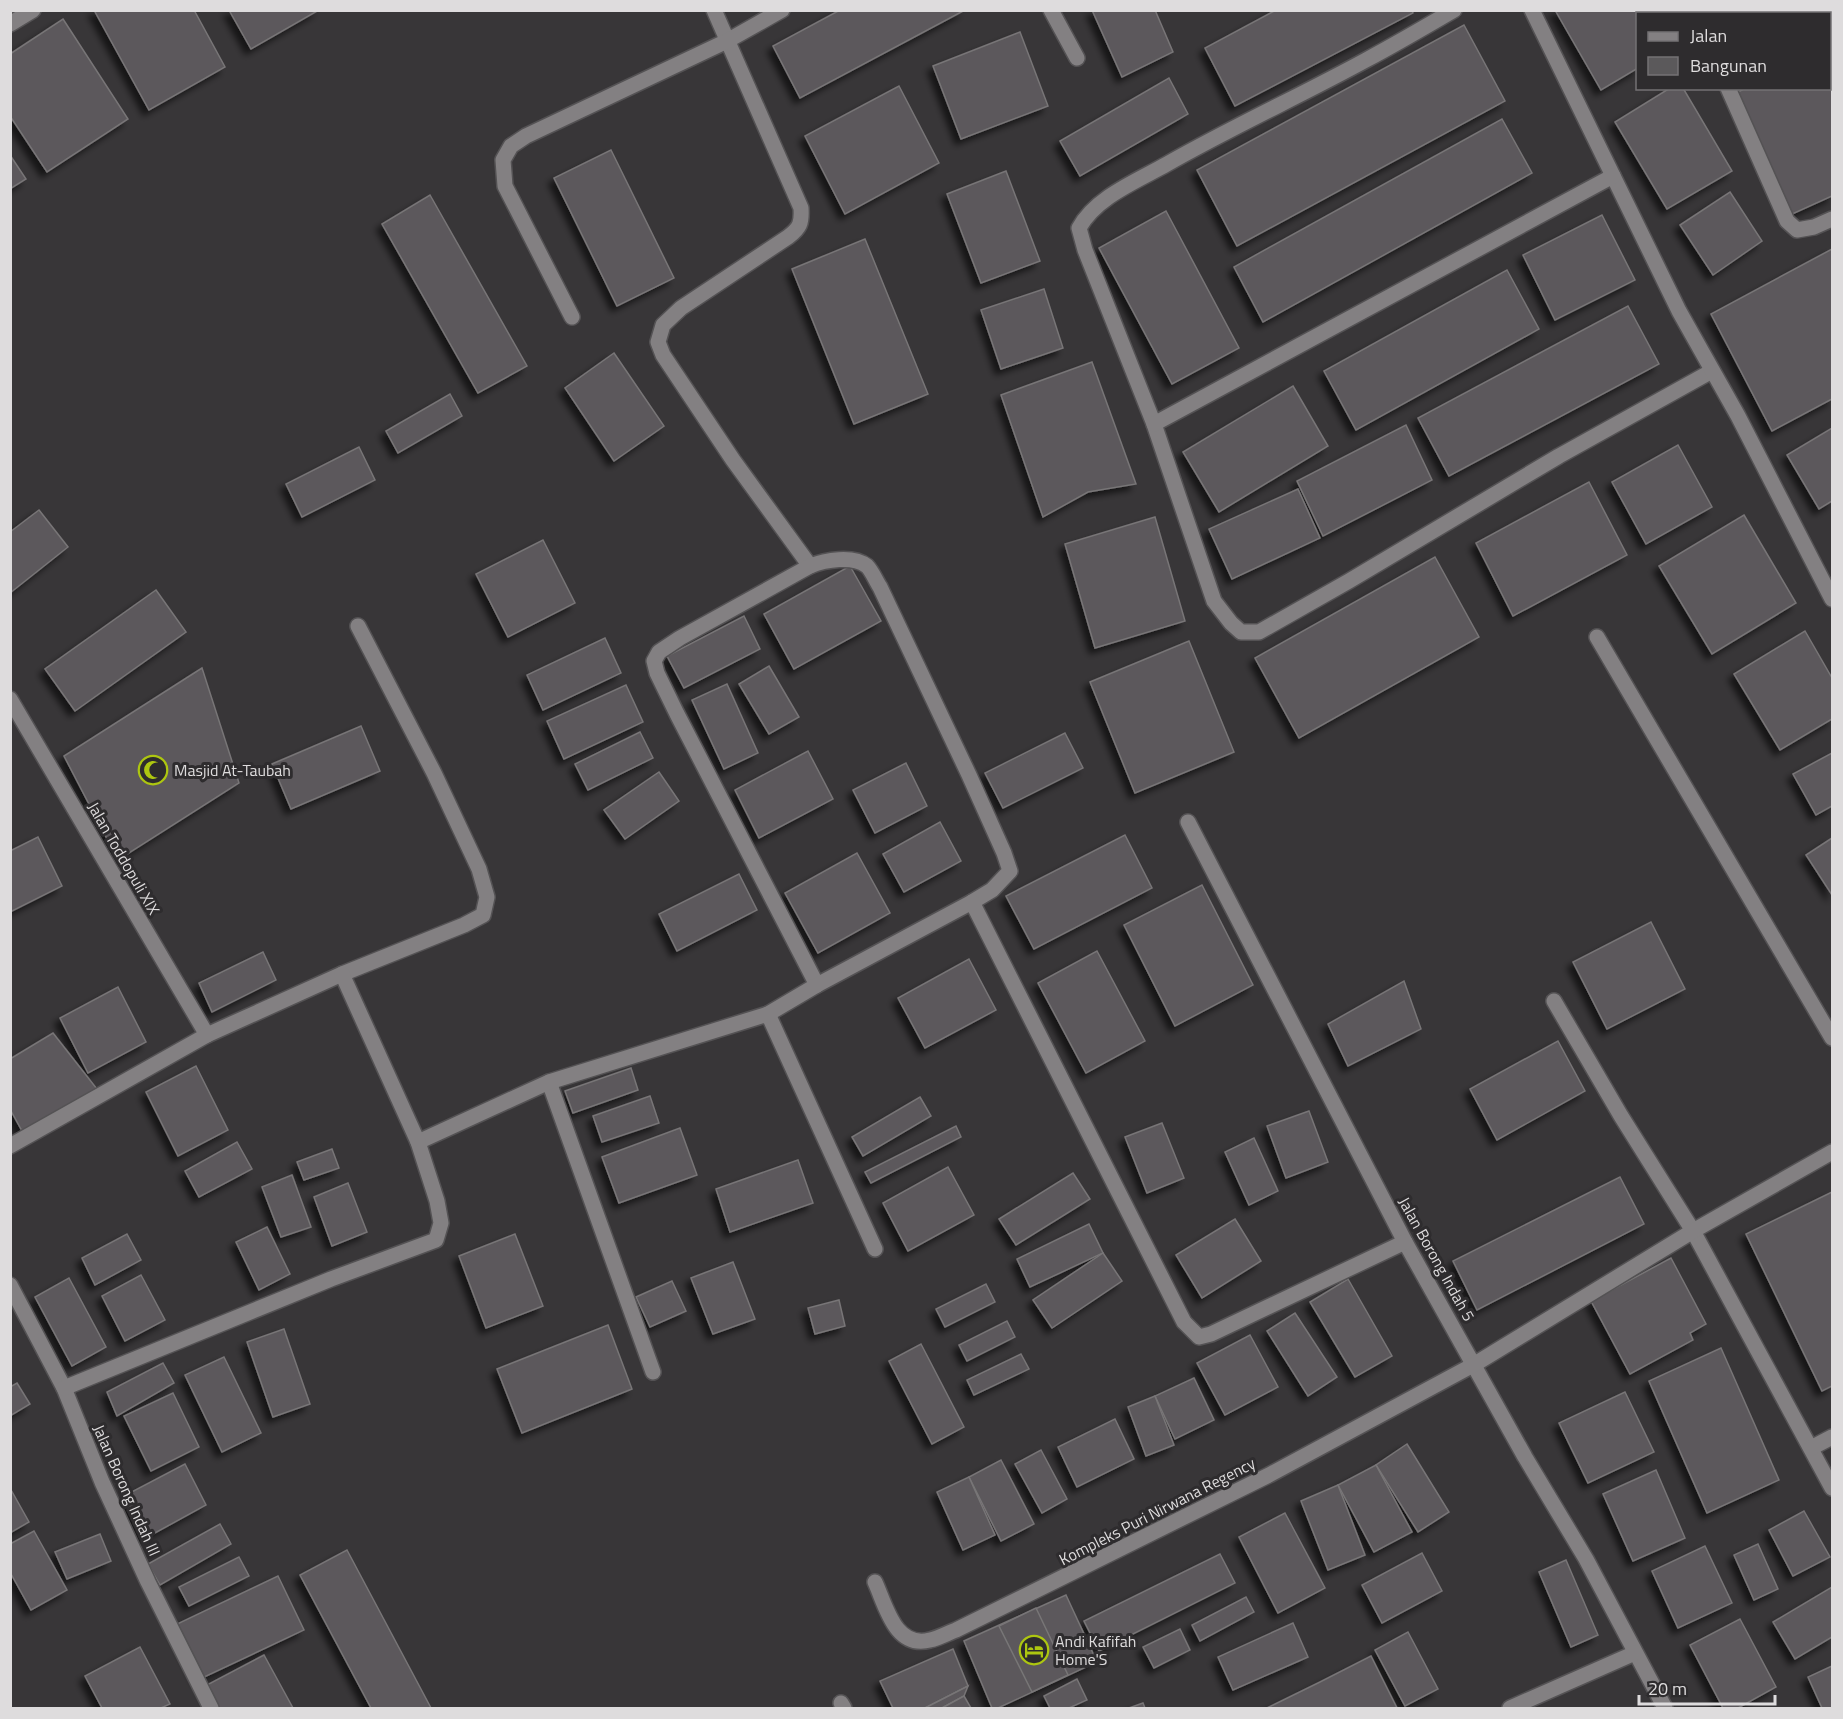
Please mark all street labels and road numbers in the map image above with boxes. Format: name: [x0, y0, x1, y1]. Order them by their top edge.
street label: Jalan Toddopuli XIX: [82, 797, 166, 919]
street label: Jalan Borong Indah 5: [1393, 1192, 1481, 1326]
street label: Jalan Borong Indah III: [87, 1420, 167, 1560]
street label: Kompleks Puri Nirwana Regency: [1055, 1451, 1260, 1571]

